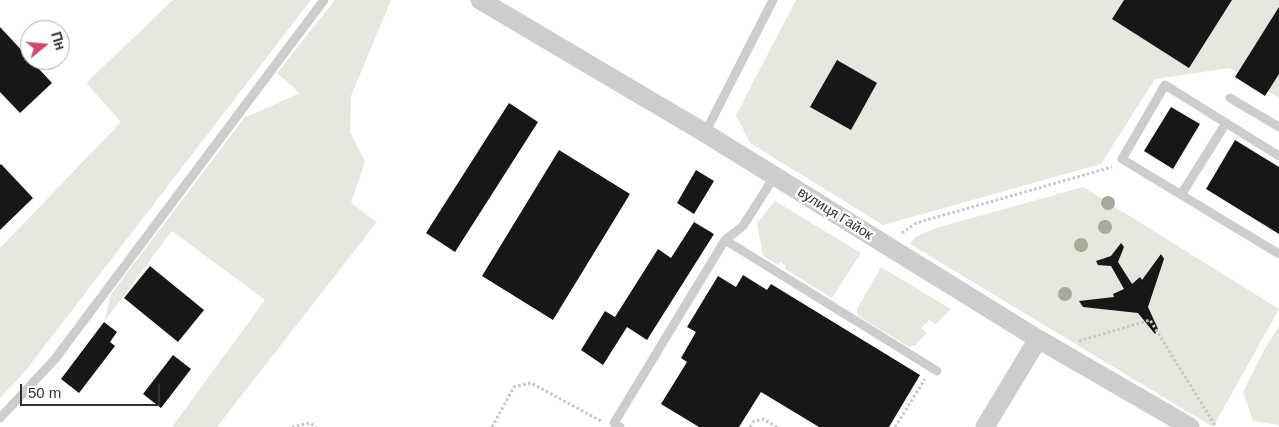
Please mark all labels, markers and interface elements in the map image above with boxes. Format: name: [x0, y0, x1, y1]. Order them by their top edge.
north arrow: [20, 20, 70, 70]
text: Пн: [48, 30, 69, 52]
street label: вулиця Гайок: [794, 184, 876, 244]
scale bar: [22, 374, 162, 406]
text: 50 m: [28, 384, 61, 401]

